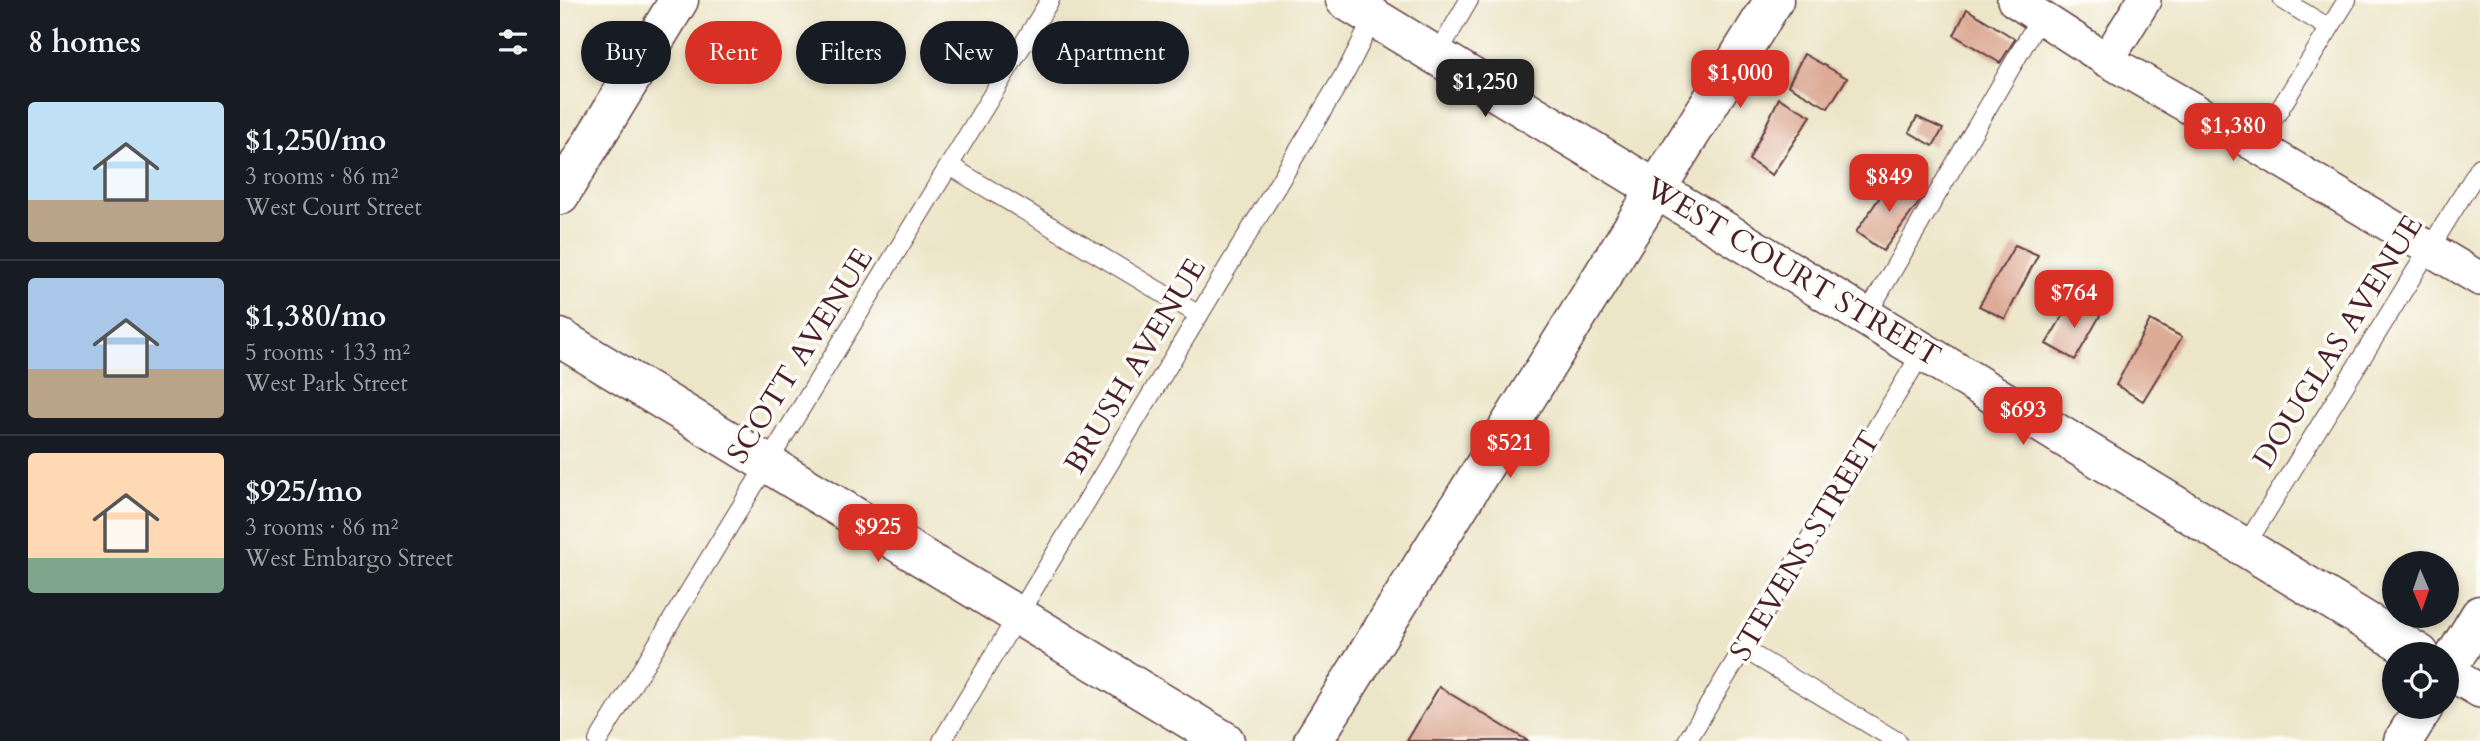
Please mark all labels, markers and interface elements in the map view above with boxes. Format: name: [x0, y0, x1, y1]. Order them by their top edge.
chip: Buy: [581, 21, 671, 84]
chip: Rent: [685, 21, 782, 84]
chip: Filters: [796, 21, 906, 84]
chip: New: [920, 21, 1018, 84]
chip: Apartment: [1032, 21, 1189, 84]
text: 8 homes: [28, 22, 141, 63]
icon: filters: [494, 23, 532, 61]
pin: $1,000: [1683, 50, 1797, 110]
text: $1,000: [1707, 57, 1773, 88]
pin: $1,250: [1428, 60, 1542, 119]
text: $1,250: [1452, 66, 1518, 97]
pin: $1,380: [2176, 104, 2290, 163]
text: $1,380: [2200, 110, 2266, 141]
text: $1,250/mo: [245, 120, 386, 161]
icon: home: [84, 130, 168, 214]
pin: $849: [1848, 154, 1930, 214]
text: 3 rooms · 86 m²: [245, 161, 398, 192]
text: $849: [1865, 161, 1913, 192]
street label: WEST COURT STREET: [1637, 167, 1948, 377]
text: West Court Street: [245, 192, 422, 223]
street label: DOUGLAS AVENUE: [2243, 207, 2433, 477]
street label: SCOTT AVENUE: [717, 241, 883, 471]
street label: BRUSH AVENUE: [1055, 251, 1215, 481]
pin: $764: [2033, 270, 2115, 330]
text: $764: [2050, 277, 2098, 308]
text: $1,380/mo: [245, 296, 386, 337]
icon: home: [84, 306, 168, 390]
text: 5 rooms · 133 m²: [245, 337, 410, 368]
text: West Park Street: [245, 368, 408, 399]
pin: $693: [1982, 388, 2064, 447]
text: $693: [1999, 394, 2047, 425]
pin: $521: [1469, 420, 1551, 480]
street label: STEVENS STREET: [1720, 423, 1890, 669]
text: $521: [1486, 427, 1534, 458]
text: $925/mo: [245, 471, 362, 512]
icon: home: [84, 481, 168, 565]
pin: $925: [837, 504, 919, 564]
text: $925: [854, 511, 902, 542]
text: 3 rooms · 86 m²: [245, 512, 398, 543]
text: West Embargo Street: [245, 543, 453, 574]
north arrow: [2382, 551, 2459, 628]
map controls: [2382, 551, 2459, 719]
button: locate: [2382, 642, 2459, 719]

